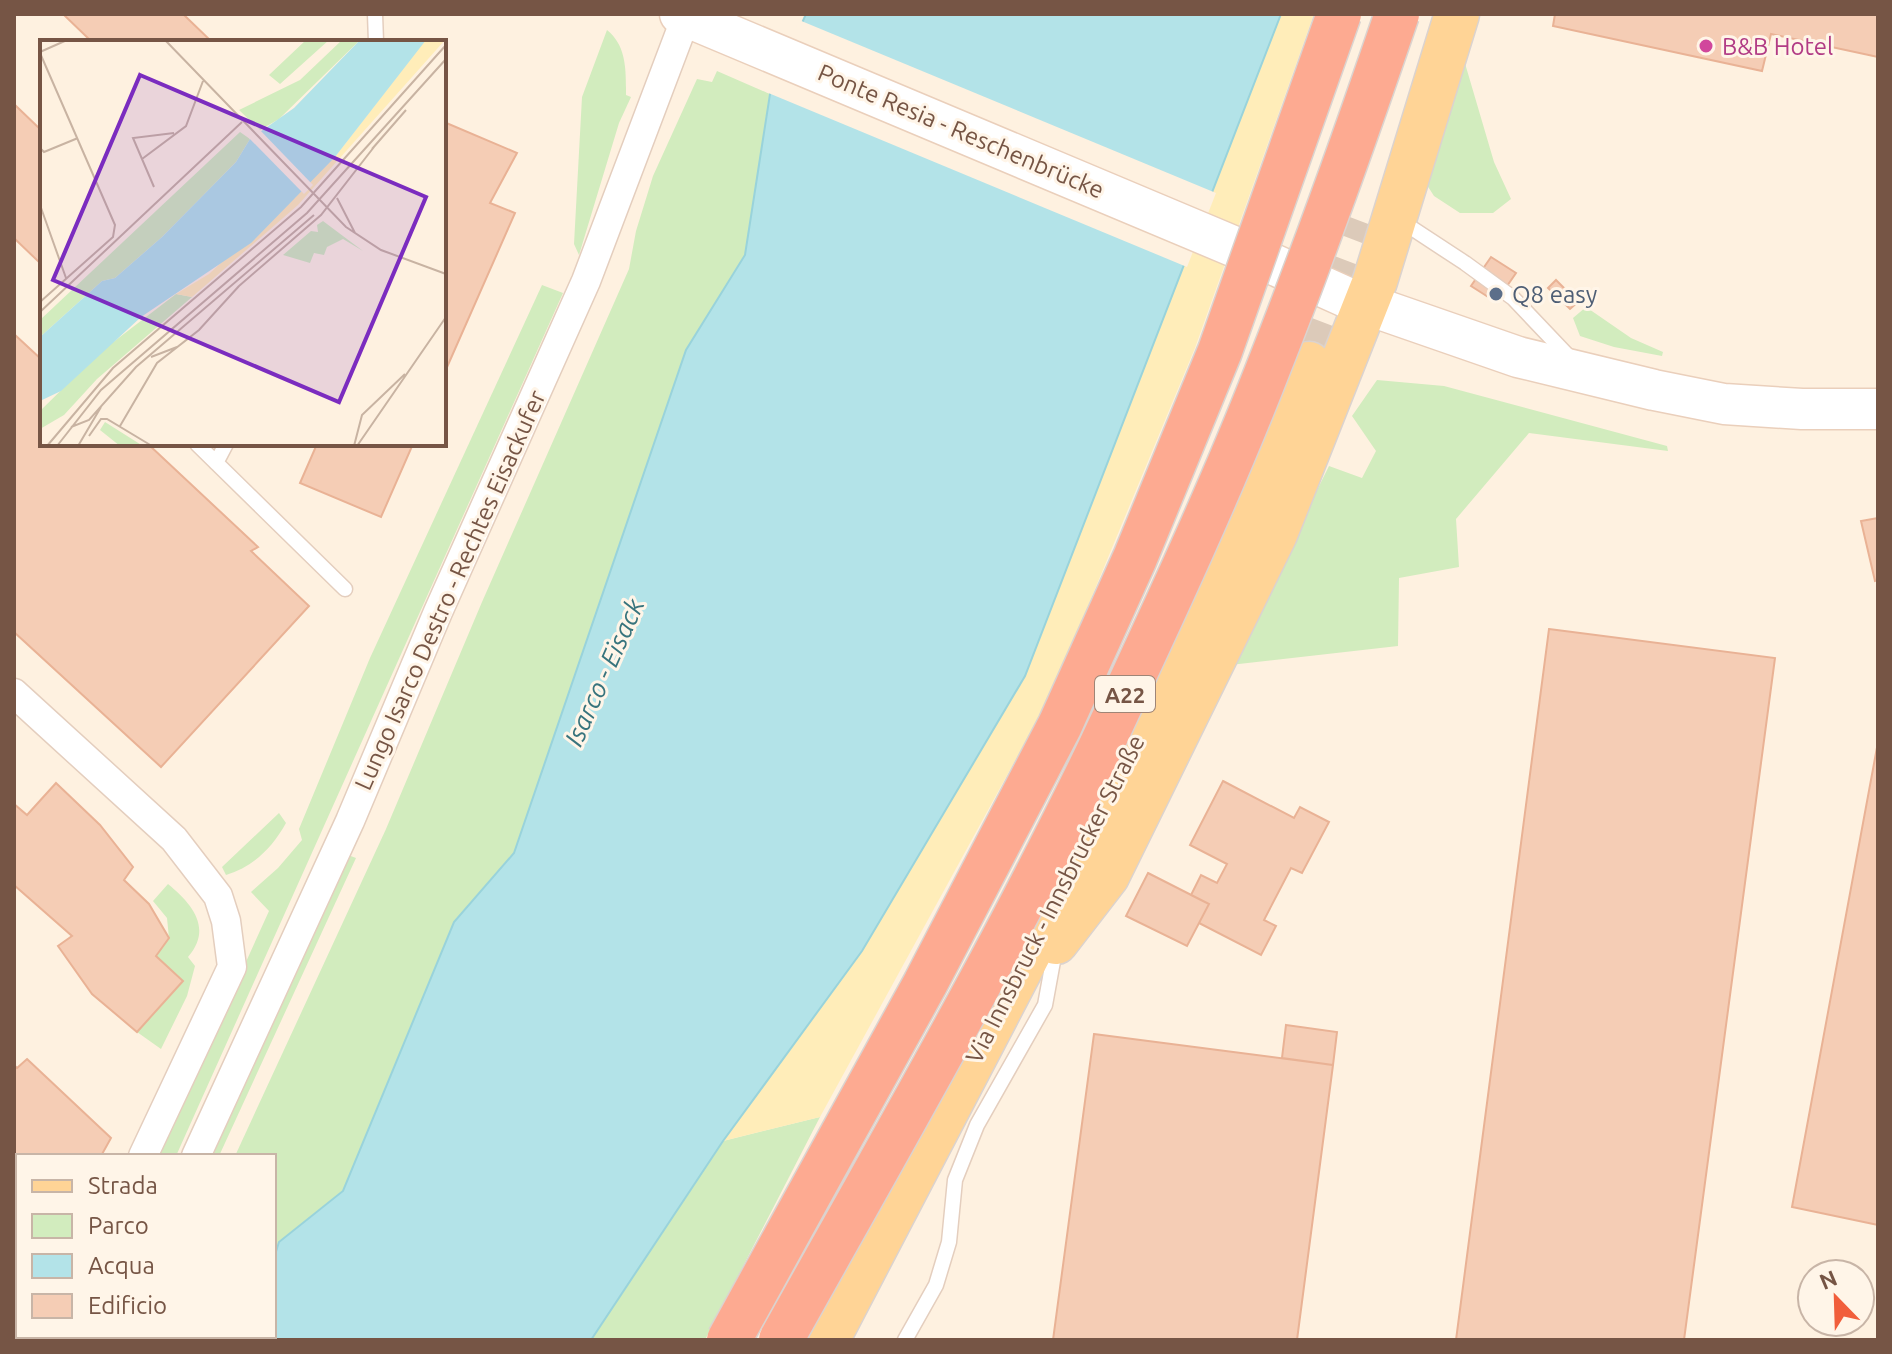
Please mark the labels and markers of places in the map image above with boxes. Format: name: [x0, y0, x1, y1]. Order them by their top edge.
place label: B&B Hotel: [1722, 33, 1833, 60]
marker: B&B Hotel: [1697, 37, 1715, 55]
place label: Q8 easy: [1512, 281, 1598, 308]
marker: Q8 easy: [1487, 285, 1505, 303]

